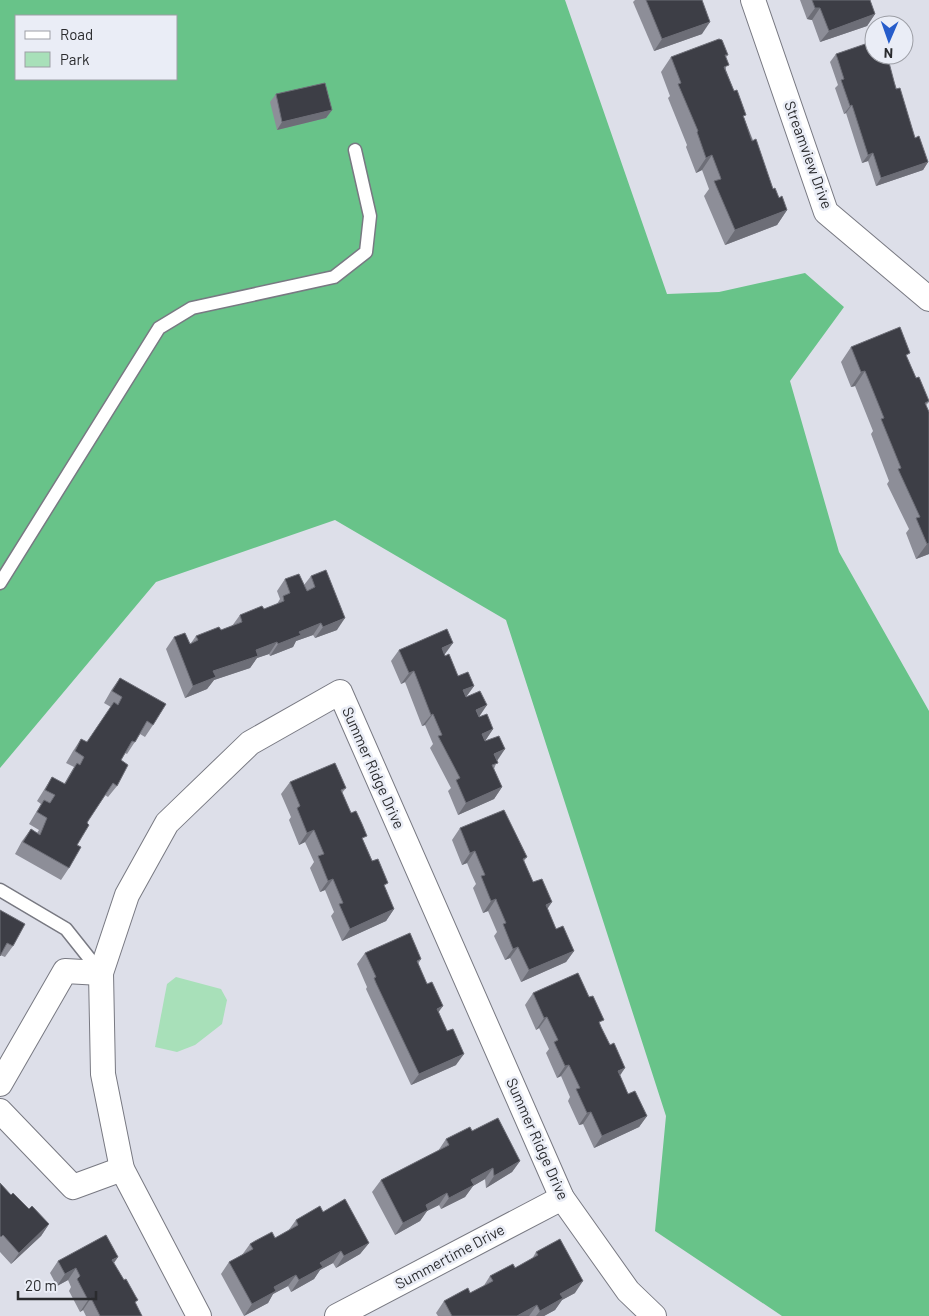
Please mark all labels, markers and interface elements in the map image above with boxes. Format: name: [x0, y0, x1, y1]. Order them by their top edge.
legend: [15, 15, 178, 80]
north arrow: [864, 15, 914, 65]
text: Road: [60, 25, 93, 43]
text: N: [884, 45, 893, 62]
text: Park: [60, 50, 90, 68]
street label: Streamview Drive: [781, 98, 837, 211]
street label: Summer Ridge Drive: [339, 704, 409, 831]
street label: Summer Ridge Drive: [503, 1075, 573, 1202]
street label: Summertime Drive: [392, 1220, 507, 1293]
scale bar: [18, 1268, 95, 1300]
text: 20 m: [25, 1276, 57, 1294]

